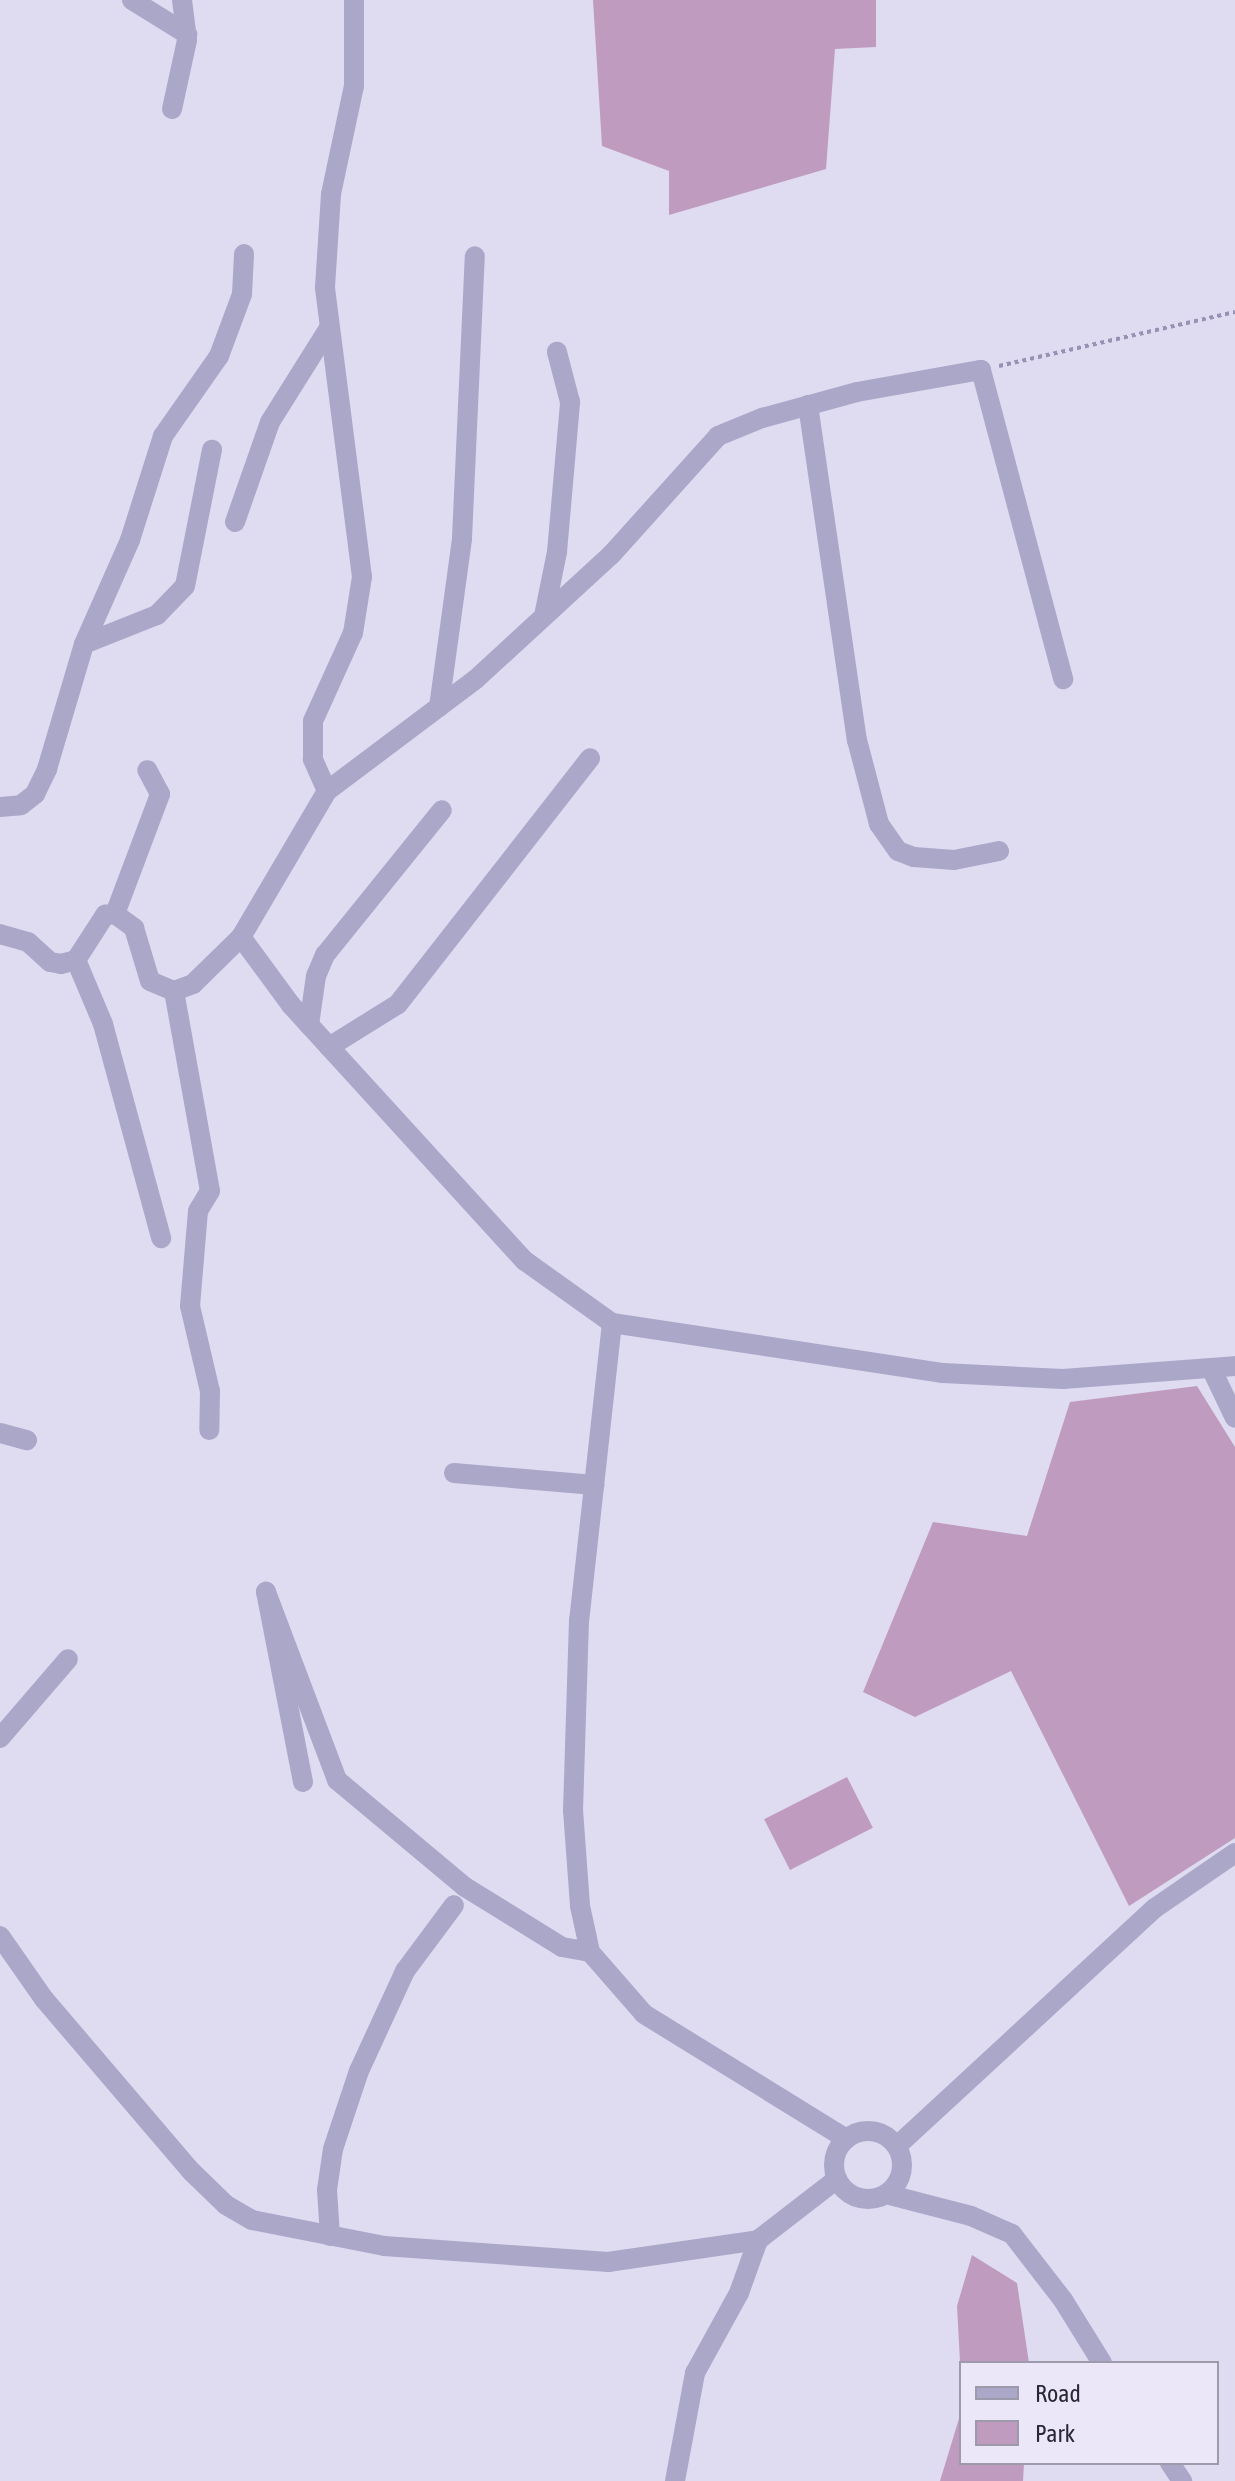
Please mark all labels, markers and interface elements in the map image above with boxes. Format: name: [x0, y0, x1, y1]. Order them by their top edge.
legend: [959, 2361, 1219, 2465]
text: Road: [1035, 2380, 1081, 2407]
text: Park: [1035, 2420, 1075, 2447]

